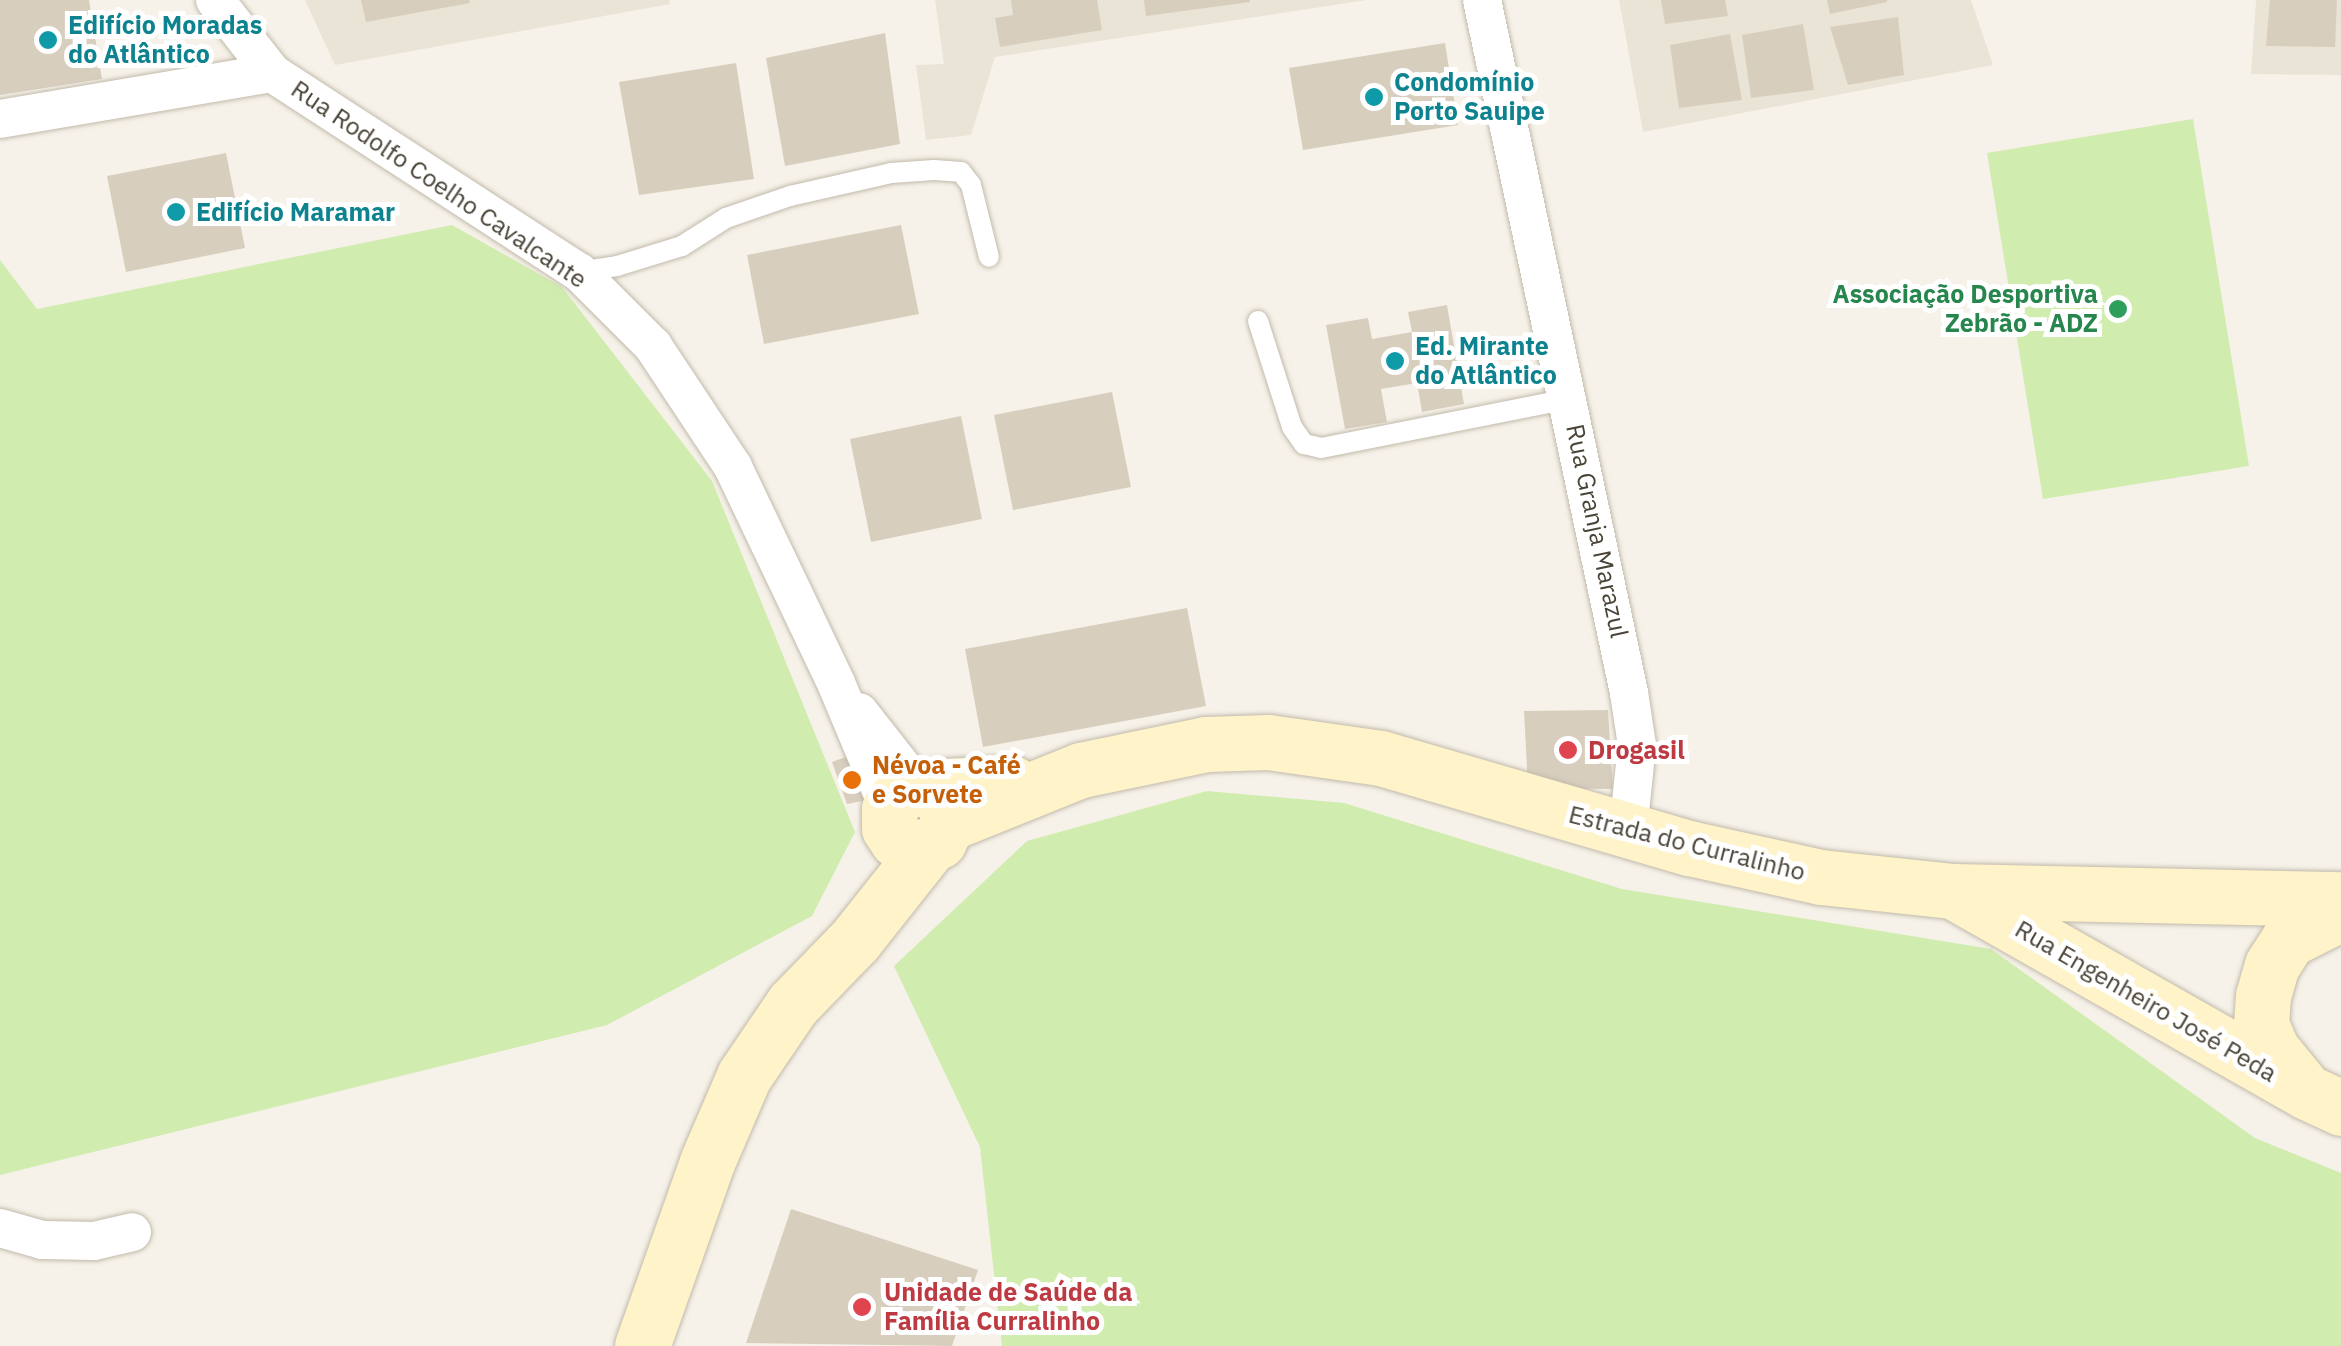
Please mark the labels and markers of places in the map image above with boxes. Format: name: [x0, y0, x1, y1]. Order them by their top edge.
place label: Edifício Moradas do Atlântico: [68, 11, 262, 70]
marker: Edifício Moradas do Atlântico: [37, 29, 59, 51]
place label: Condomínio Porto Sauipe: [1394, 68, 1545, 127]
marker: Condomínio Porto Sauipe: [1363, 86, 1385, 108]
place label: Edifício Maramar: [196, 197, 395, 227]
marker: Edifício Maramar: [165, 201, 187, 223]
place label: Associação Desportiva Zebrão - ADZ: [1833, 280, 2098, 339]
marker: Associação Desportiva Zebrão - ADZ: [2107, 298, 2129, 320]
place label: Ed. Mirante do Atlântico: [1415, 332, 1557, 391]
marker: Ed. Mirante do Atlântico: [1384, 350, 1406, 372]
place label: Drogasil: [1588, 735, 1685, 765]
marker: Drogasil: [1557, 739, 1579, 761]
place label: Névoa - Café e Sorvete: [872, 751, 1021, 810]
marker: Névoa - Café e Sorvete: [841, 769, 863, 791]
place label: Unidade de Saúde da Família Curralinho: [884, 1278, 1132, 1337]
marker: Unidade de Saúde da Família Curralinho: [849, 1294, 875, 1320]

